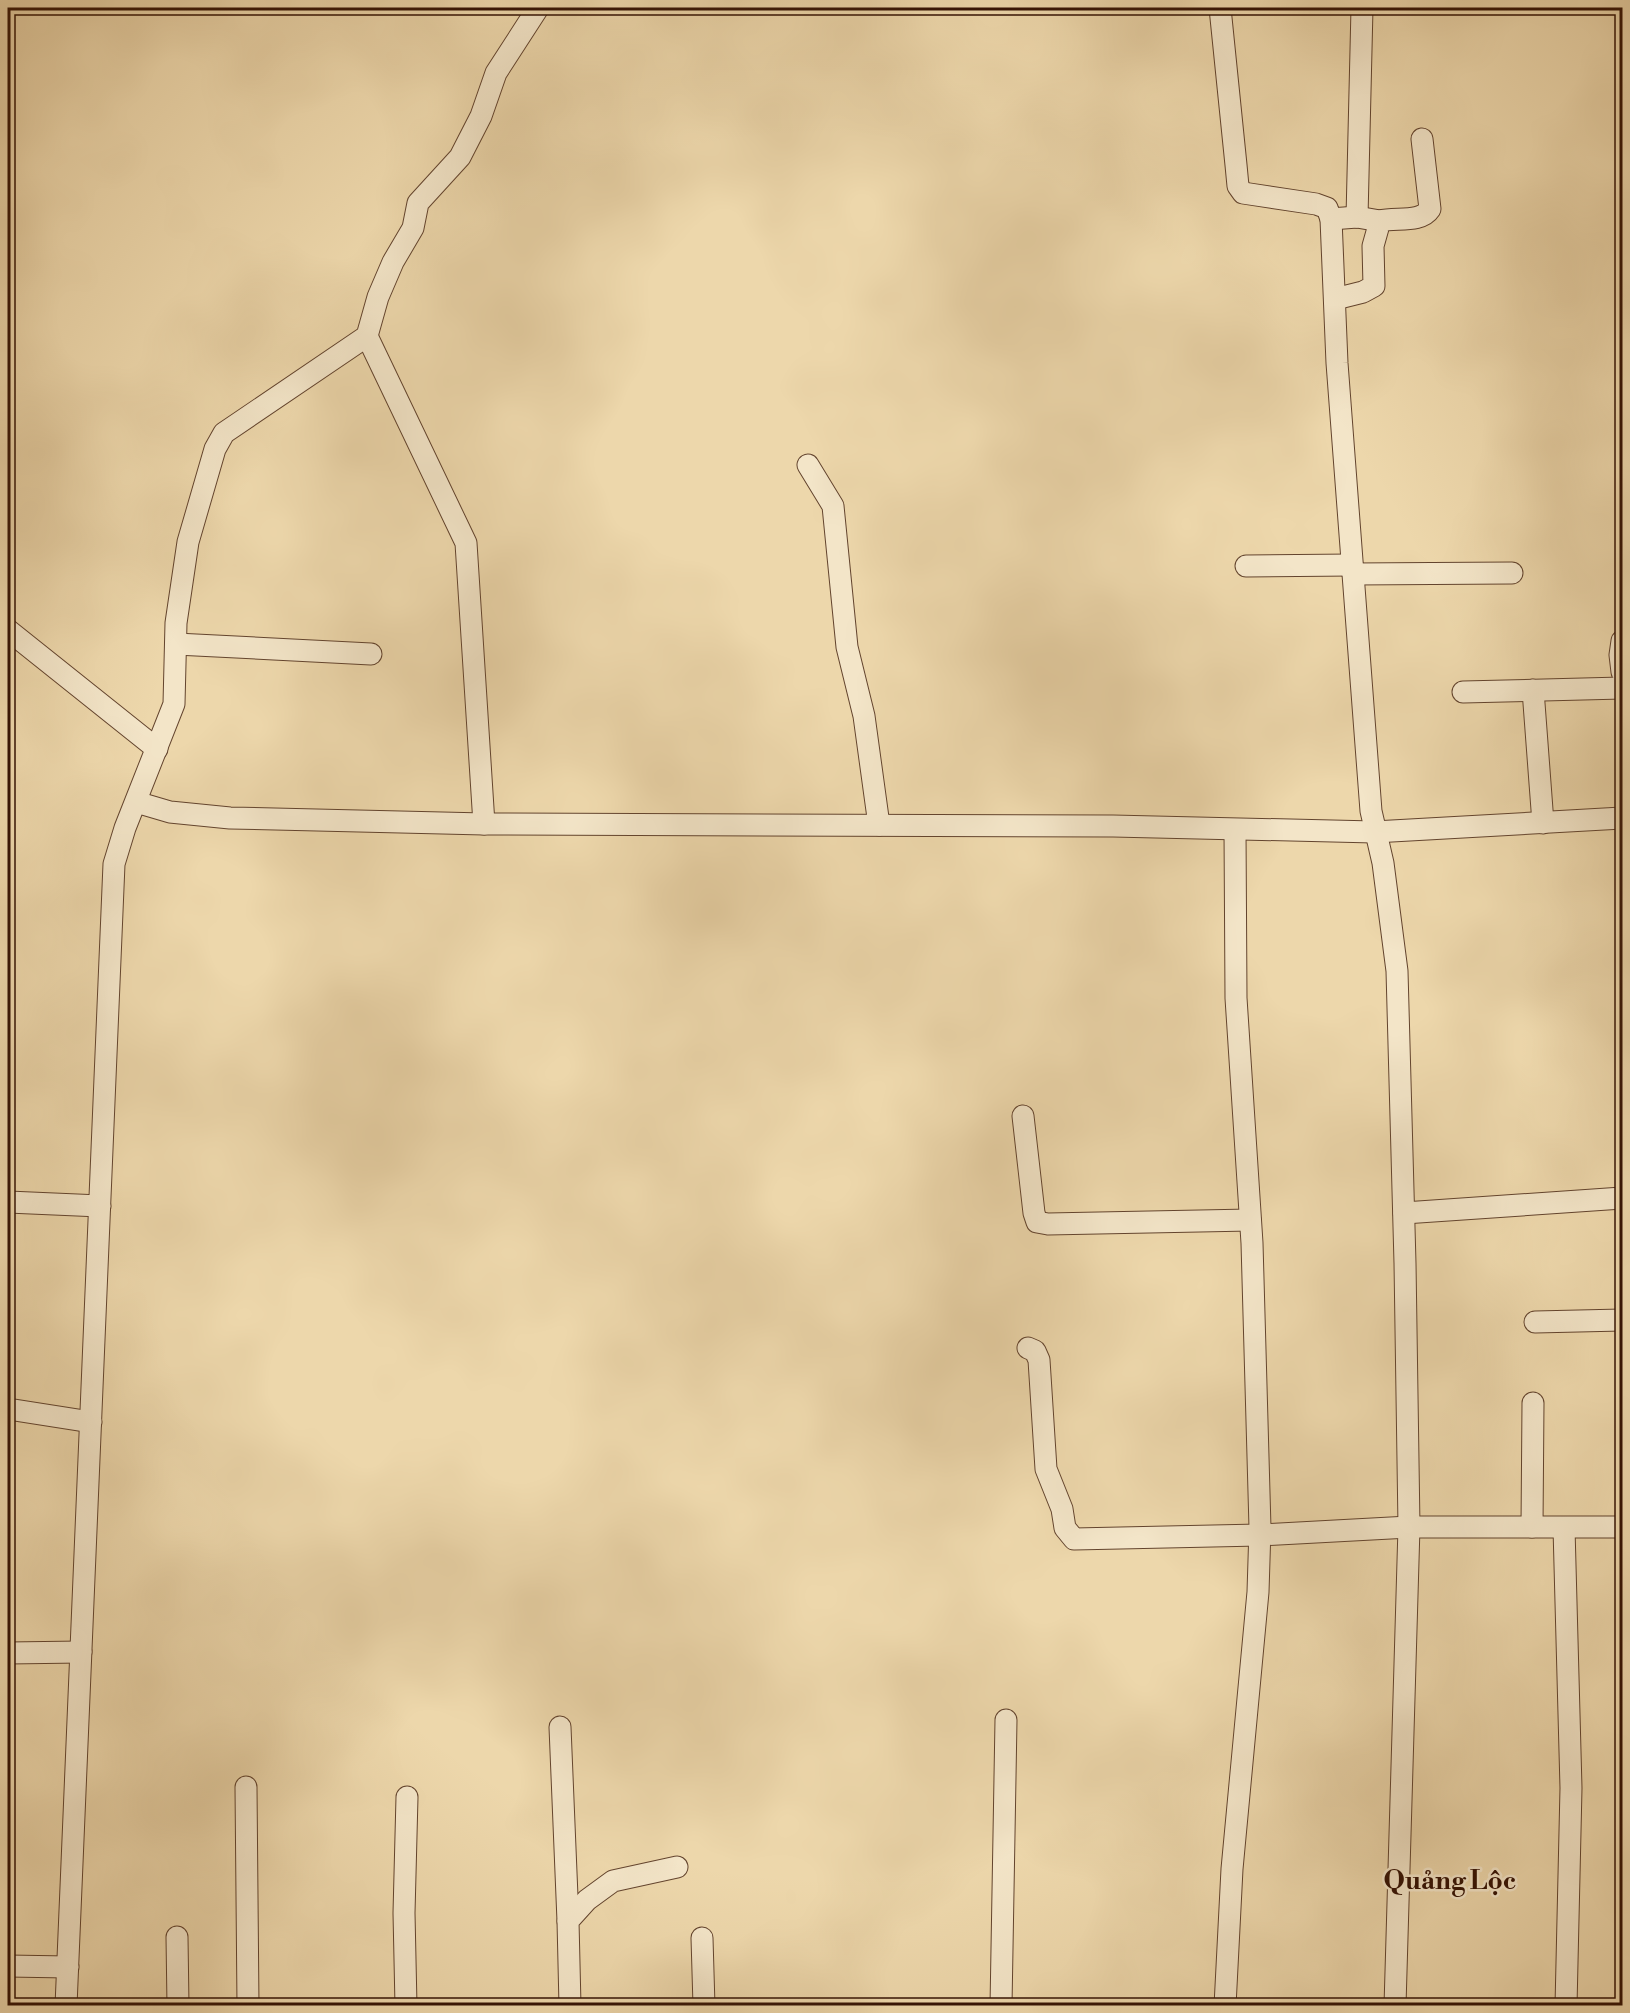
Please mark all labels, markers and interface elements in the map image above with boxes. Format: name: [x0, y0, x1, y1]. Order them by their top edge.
district label: Quảng Lộc: [1384, 1865, 1516, 1897]

